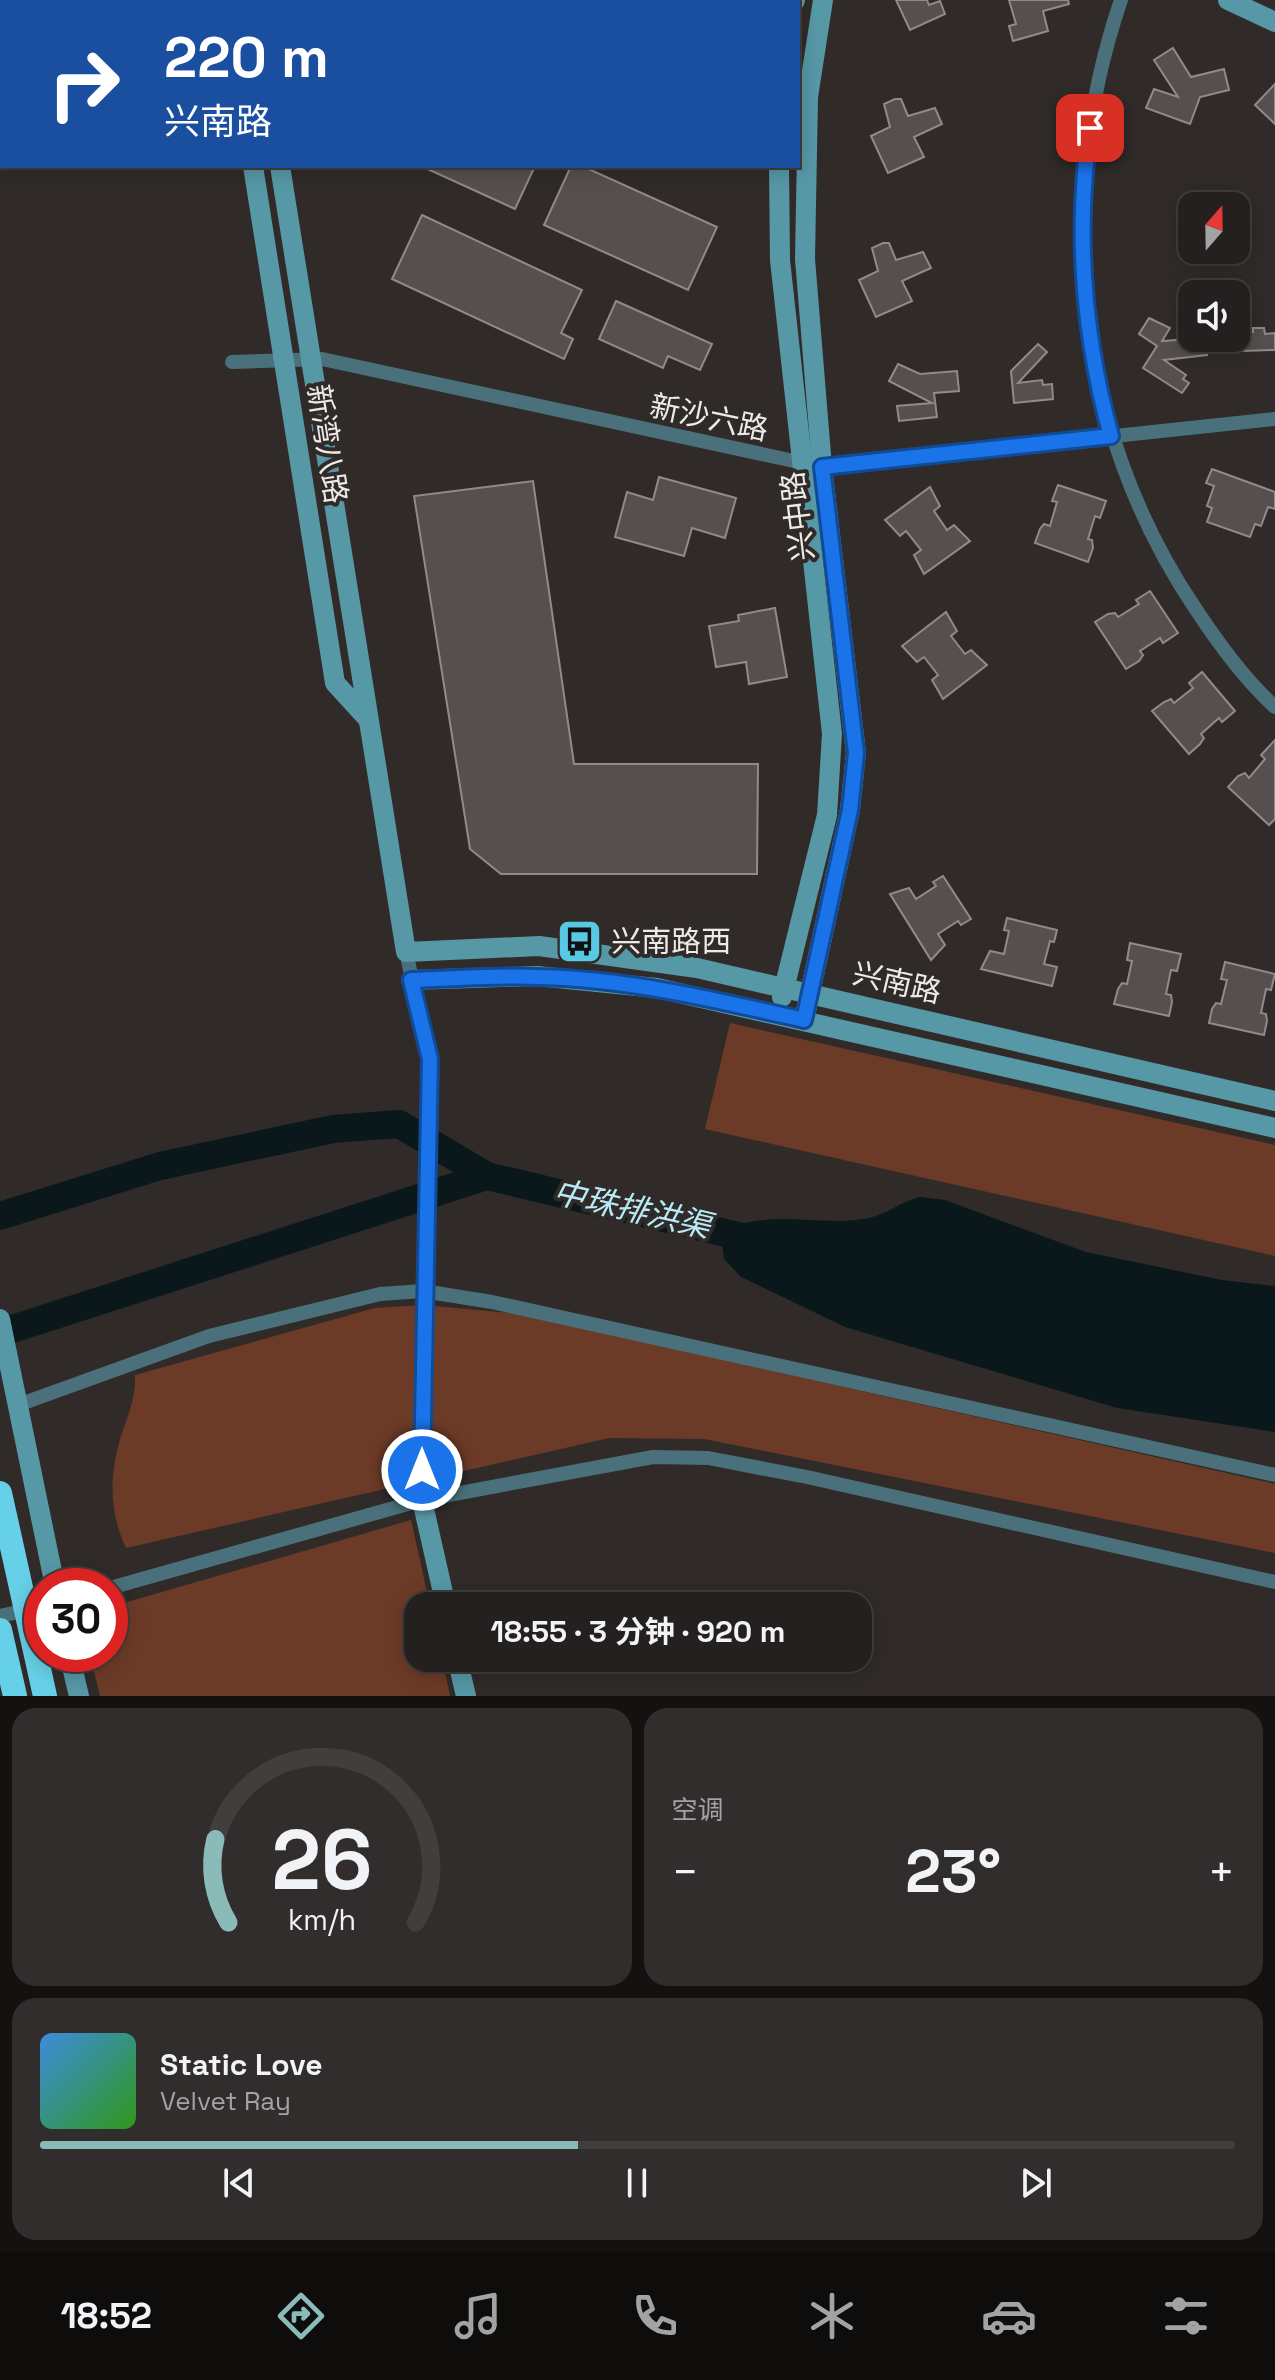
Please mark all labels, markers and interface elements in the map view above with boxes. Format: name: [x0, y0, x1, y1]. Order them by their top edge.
text: 220 m: [164, 22, 329, 93]
icon: right: [32, 32, 136, 136]
pin: [1056, 94, 1124, 162]
text: 兴南路: [164, 99, 272, 145]
icon: arrive: [1068, 106, 1112, 150]
north arrow: [1178, 192, 1250, 264]
map controls: [1178, 192, 1250, 352]
button: sound: [1178, 280, 1250, 352]
street label: 新湾八路: [299, 382, 356, 506]
street label: 新沙六路: [646, 386, 772, 449]
street label: 兴中路: [773, 469, 822, 563]
bus stop icon: 兴南路西: [556, 918, 604, 966]
place label: 兴南路西: [611, 922, 731, 961]
street label: 兴南路: [849, 953, 945, 1012]
water label: 中珠排洪渠: [550, 1172, 718, 1247]
position arrow: [380, 1428, 464, 1512]
speed limit sign: 30: [24, 1568, 128, 1672]
text: 18:55 · 3 分钟 · 920 m: [491, 1612, 785, 1651]
text: 空调: [672, 1793, 724, 1827]
text: 26: [271, 1807, 372, 1913]
text: 23°: [905, 1833, 1001, 1910]
text: −: [672, 1844, 699, 1900]
text: +: [1208, 1844, 1235, 1900]
text: km/h: [288, 1902, 356, 1938]
text: Static Love: [160, 2045, 323, 2084]
text: Velvet Ray: [160, 2084, 291, 2118]
icon: previous: [217, 2161, 261, 2205]
icon: pause: [615, 2161, 659, 2205]
icon: next: [1014, 2161, 1058, 2205]
icon: directions: [273, 2288, 329, 2344]
icon: music: [450, 2288, 506, 2344]
icon: phone: [627, 2288, 683, 2344]
icon: climate: [804, 2288, 860, 2344]
icon: car: [981, 2288, 1037, 2344]
icon: filters: [1158, 2288, 1214, 2344]
text: 18:52: [61, 2293, 152, 2339]

